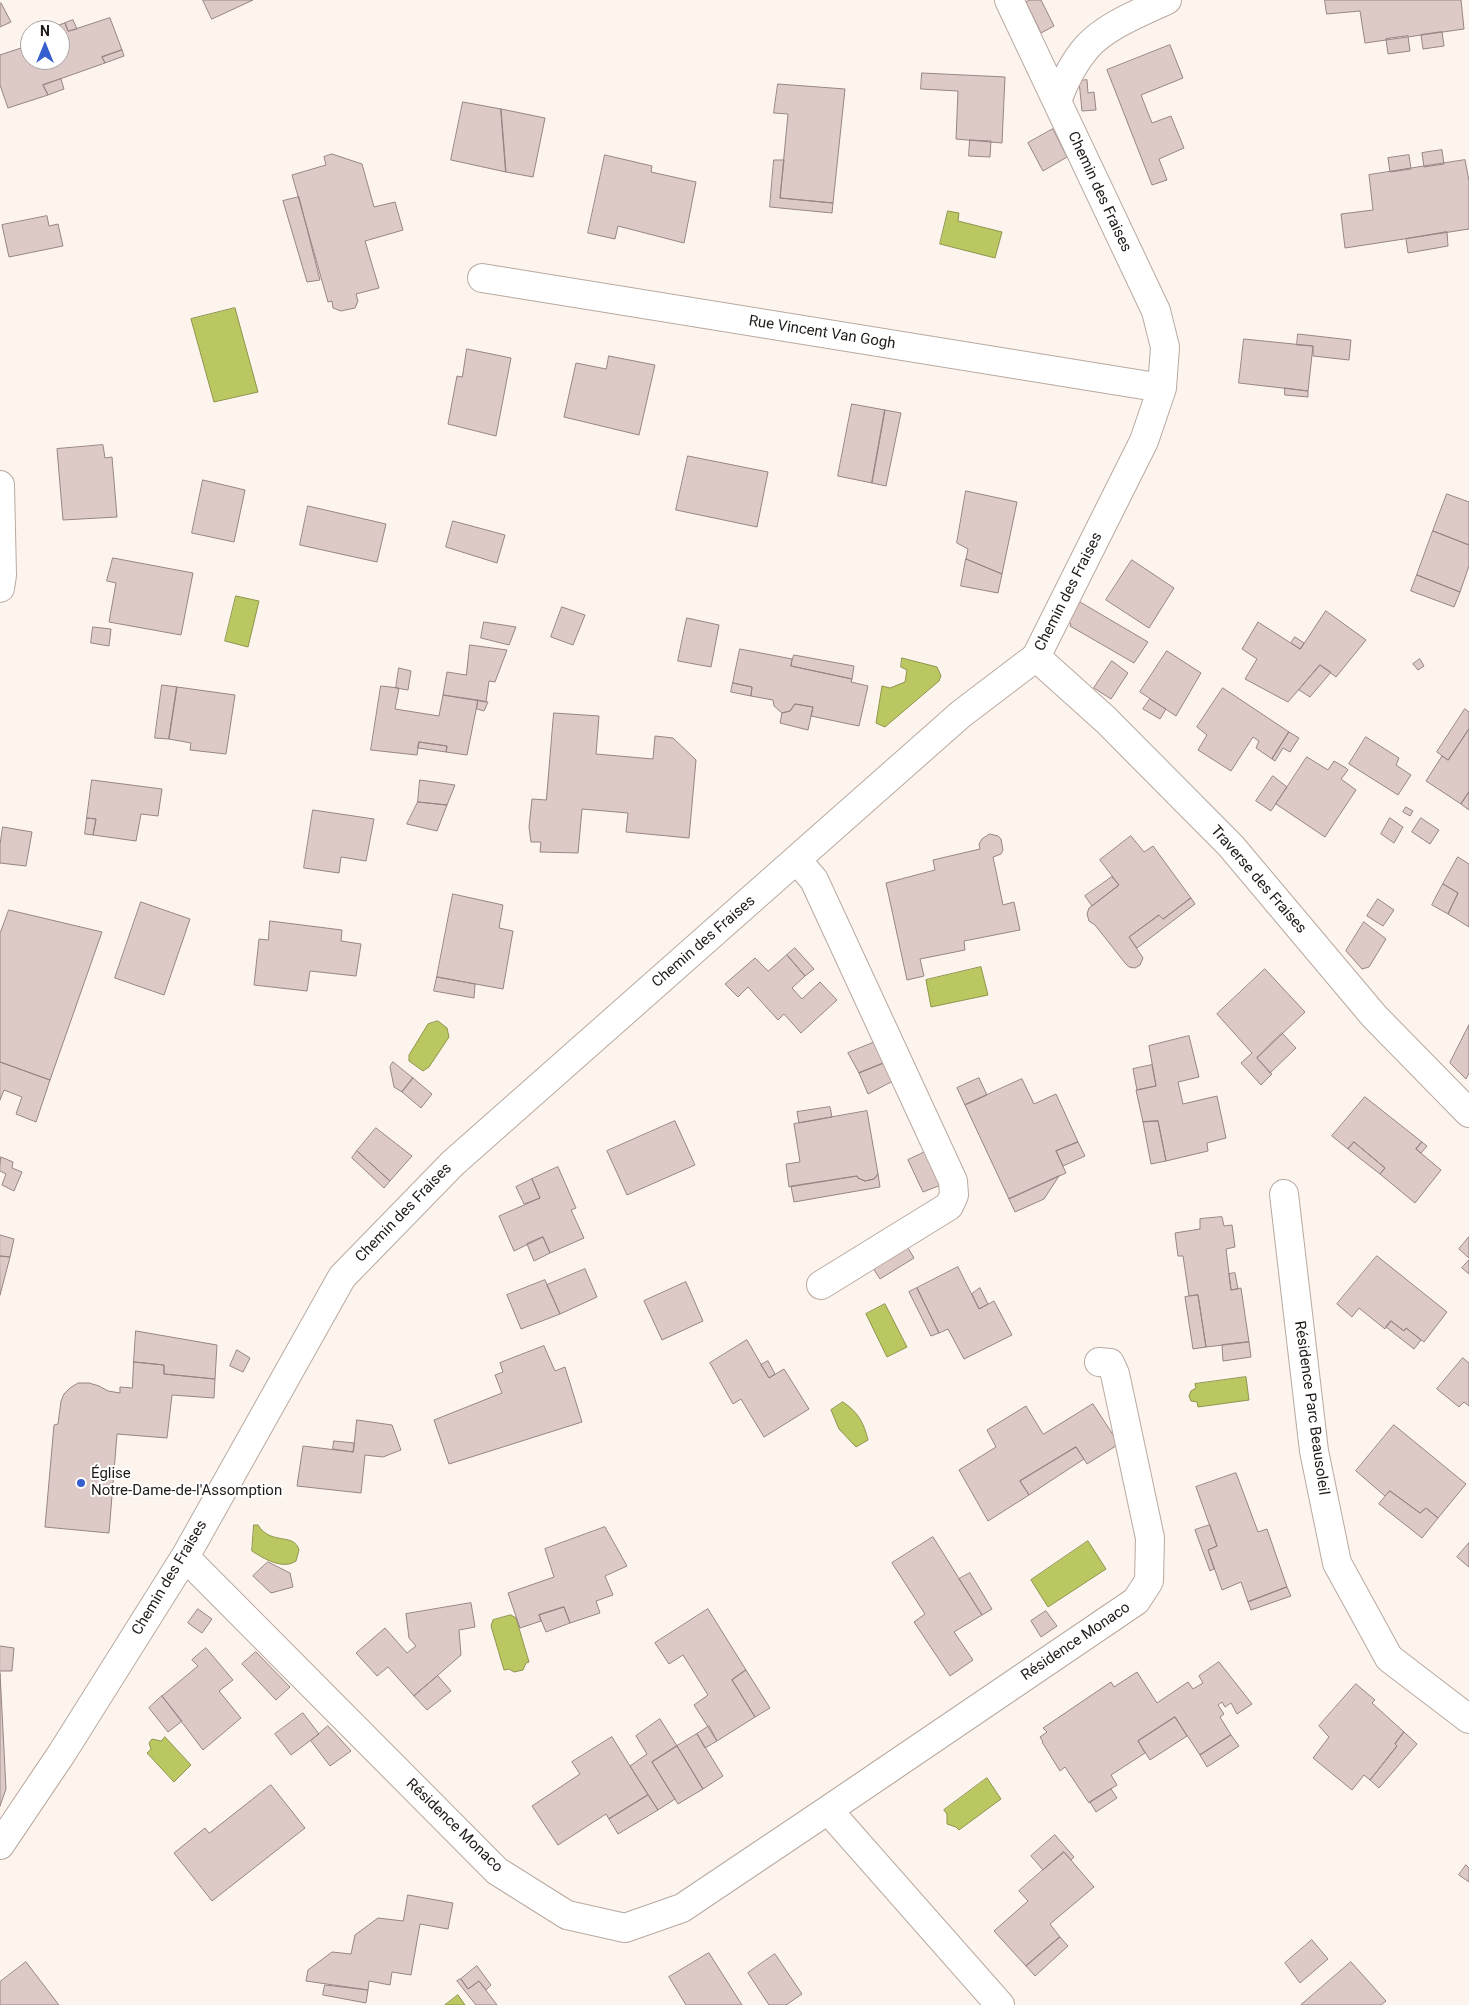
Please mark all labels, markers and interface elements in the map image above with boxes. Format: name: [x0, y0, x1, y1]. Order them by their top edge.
north arrow: [20, 20, 70, 70]
text: N: [40, 23, 50, 39]
street label: Chemin des Fraises: [1063, 129, 1135, 255]
street label: Rue Vincent Van Gogh: [747, 313, 897, 353]
street label: Chemin des Fraises: [1031, 530, 1107, 654]
street label: Traverse des Fraises: [1206, 822, 1310, 938]
street label: Chemin des Fraises: [649, 892, 759, 992]
street label: Chemin des Fraises: [352, 1160, 456, 1266]
street label: Résidence Parc Beausoleil: [1290, 1320, 1332, 1496]
place label: Église Notre-Dame-de-l'Assomption: [91, 1465, 282, 1500]
marker: Église Notre-Dame-de-l'Assomption: [75, 1477, 87, 1489]
street label: Chemin des Fraises: [129, 1517, 211, 1639]
street label: Résidence Monaco: [1018, 1599, 1134, 1685]
street label: Résidence Monaco: [402, 1775, 506, 1877]

